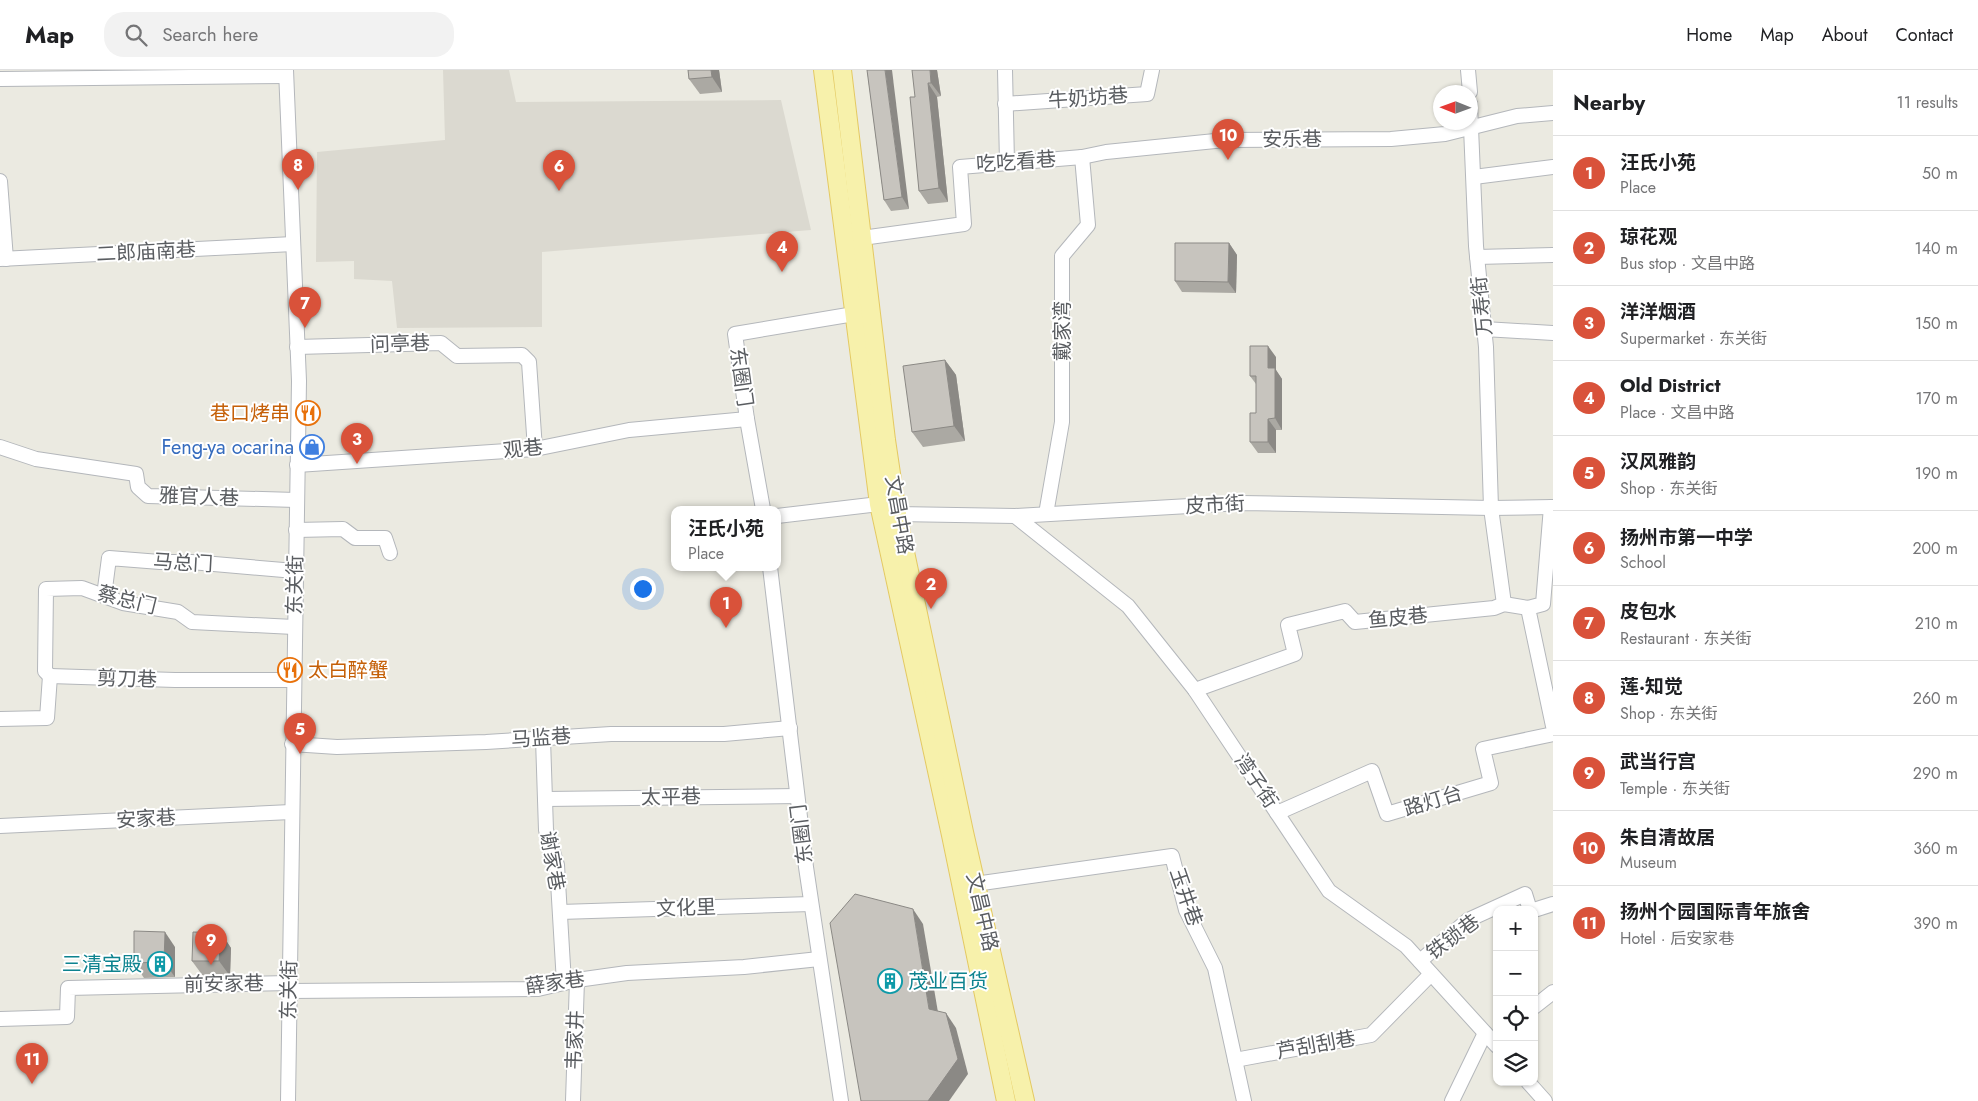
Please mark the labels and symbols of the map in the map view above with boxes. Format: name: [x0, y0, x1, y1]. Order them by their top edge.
street label: 牛奶坊巷: [1047, 81, 1129, 115]
north arrow: [1433, 85, 1478, 130]
pin: 10: [1212, 119, 1244, 160]
street label: 安乐巷: [1262, 125, 1322, 154]
street label: 吃吃看巷: [975, 145, 1057, 179]
pin: 8: [282, 149, 314, 190]
pin: 6: [543, 150, 575, 191]
pin: 4: [766, 231, 798, 272]
street label: 二郎庙南巷: [95, 235, 197, 269]
street label: 万寿街: [1464, 275, 1500, 337]
pin: 7: [289, 287, 321, 328]
street label: 戴家湾: [1048, 301, 1077, 361]
street label: 问亭巷: [370, 328, 430, 360]
street label: 东圈门: [722, 345, 760, 409]
place label: 巷口烤串: [210, 399, 290, 428]
restaurant icon: 巷口烤串: [295, 400, 321, 426]
pin: 3: [341, 423, 373, 464]
street label: 观巷: [502, 432, 544, 466]
place label: Feng-ya ocarina: [162, 433, 294, 462]
shop icon: Feng-ya ocarina: [299, 434, 325, 460]
street label: 文昌中路: [878, 473, 920, 557]
street label: 雅官人巷: [159, 481, 239, 513]
street label: 皮市街: [1184, 489, 1246, 521]
street label: 马总门: [152, 547, 214, 579]
street label: 东关街: [280, 555, 310, 615]
pin: 2: [915, 568, 947, 609]
your location: [630, 576, 656, 602]
street label: 蔡总门: [94, 579, 160, 621]
pin: 1: [710, 587, 742, 628]
street label: 鱼皮巷: [1367, 600, 1429, 636]
place label: 太白醉蟹: [308, 656, 388, 685]
restaurant icon: 太白醉蟹: [277, 657, 303, 683]
street label: 剪刀巷: [97, 663, 157, 695]
pin: 5: [284, 713, 316, 754]
street label: 马监巷: [510, 721, 572, 755]
street label: 湾子街: [1227, 748, 1285, 814]
street label: 路灯台: [1400, 778, 1466, 824]
street label: 太平巷: [641, 782, 701, 812]
street label: 东圈门: [784, 802, 820, 866]
street label: 安家巷: [115, 803, 177, 835]
street label: 谢家巷: [533, 829, 571, 893]
street label: 玉井巷: [1163, 864, 1209, 930]
street label: 文昌中路: [959, 870, 1005, 954]
street label: 文化里: [656, 892, 716, 924]
street label: 铁锁巷: [1420, 907, 1486, 967]
pin: 9: [195, 924, 227, 965]
place label: 三清宝殿: [62, 950, 142, 979]
building icon: 三清宝殿: [147, 951, 173, 977]
street label: 东关街: [274, 960, 304, 1020]
street label: 薛家巷: [523, 964, 587, 1002]
place label: 茂业百货: [908, 967, 988, 996]
building icon: 茂业百货: [877, 968, 903, 994]
street label: 前安家巷: [184, 969, 264, 999]
street label: 韦家井: [559, 1010, 591, 1070]
street label: 芦刮刮巷: [1274, 1024, 1358, 1066]
pin: 11: [16, 1043, 48, 1084]

